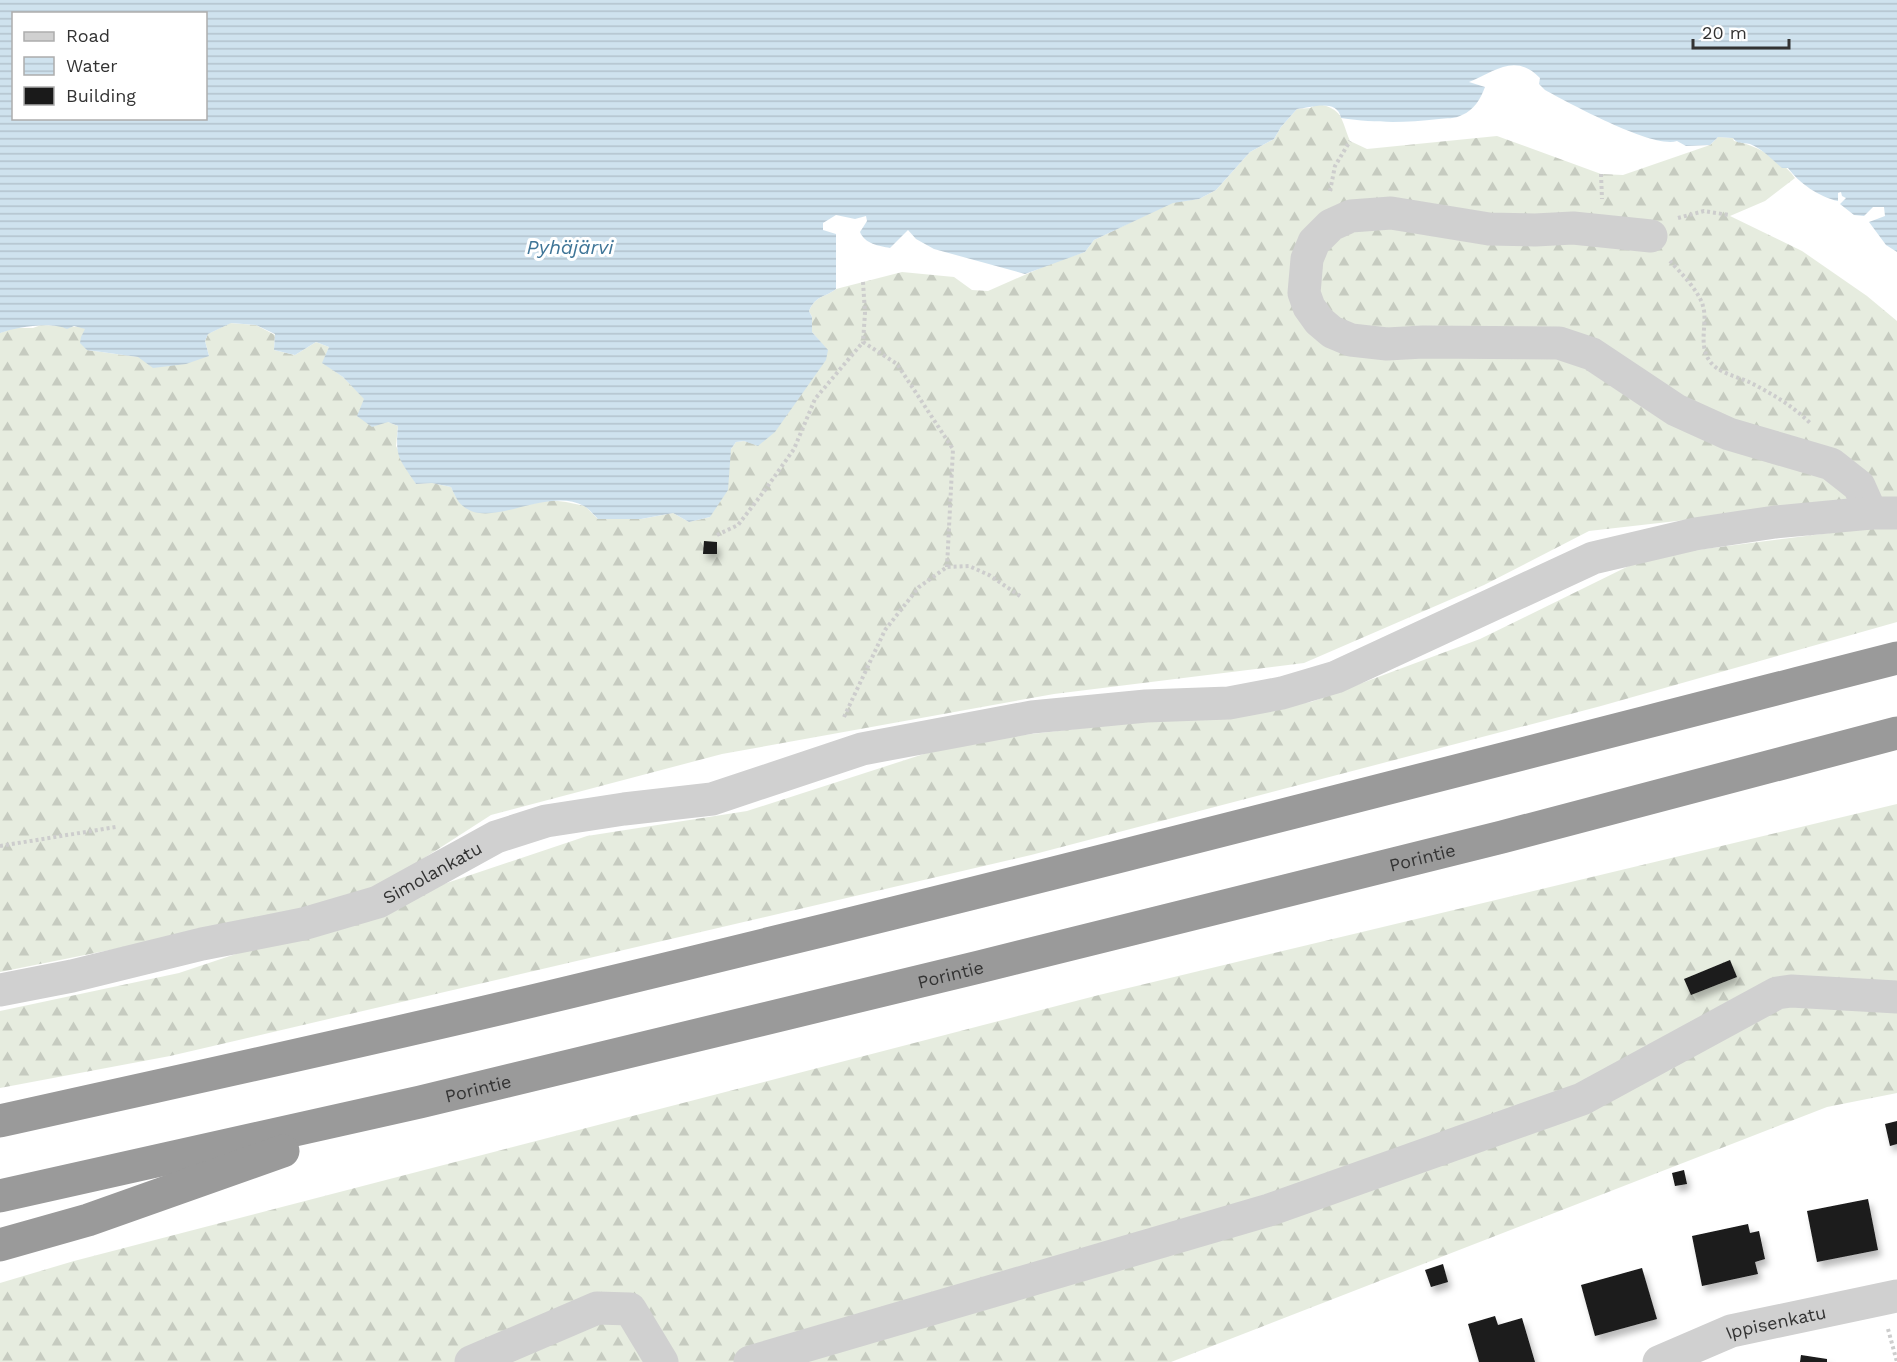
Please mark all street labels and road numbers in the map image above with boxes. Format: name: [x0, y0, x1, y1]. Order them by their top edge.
street label: Simolankatu: [379, 837, 485, 908]
street label: Porintie: [1387, 839, 1457, 875]
street label: Porintie: [915, 956, 986, 992]
street label: Porintie: [443, 1070, 513, 1106]
street label: Ippisenkatu: [1722, 1301, 1828, 1343]

